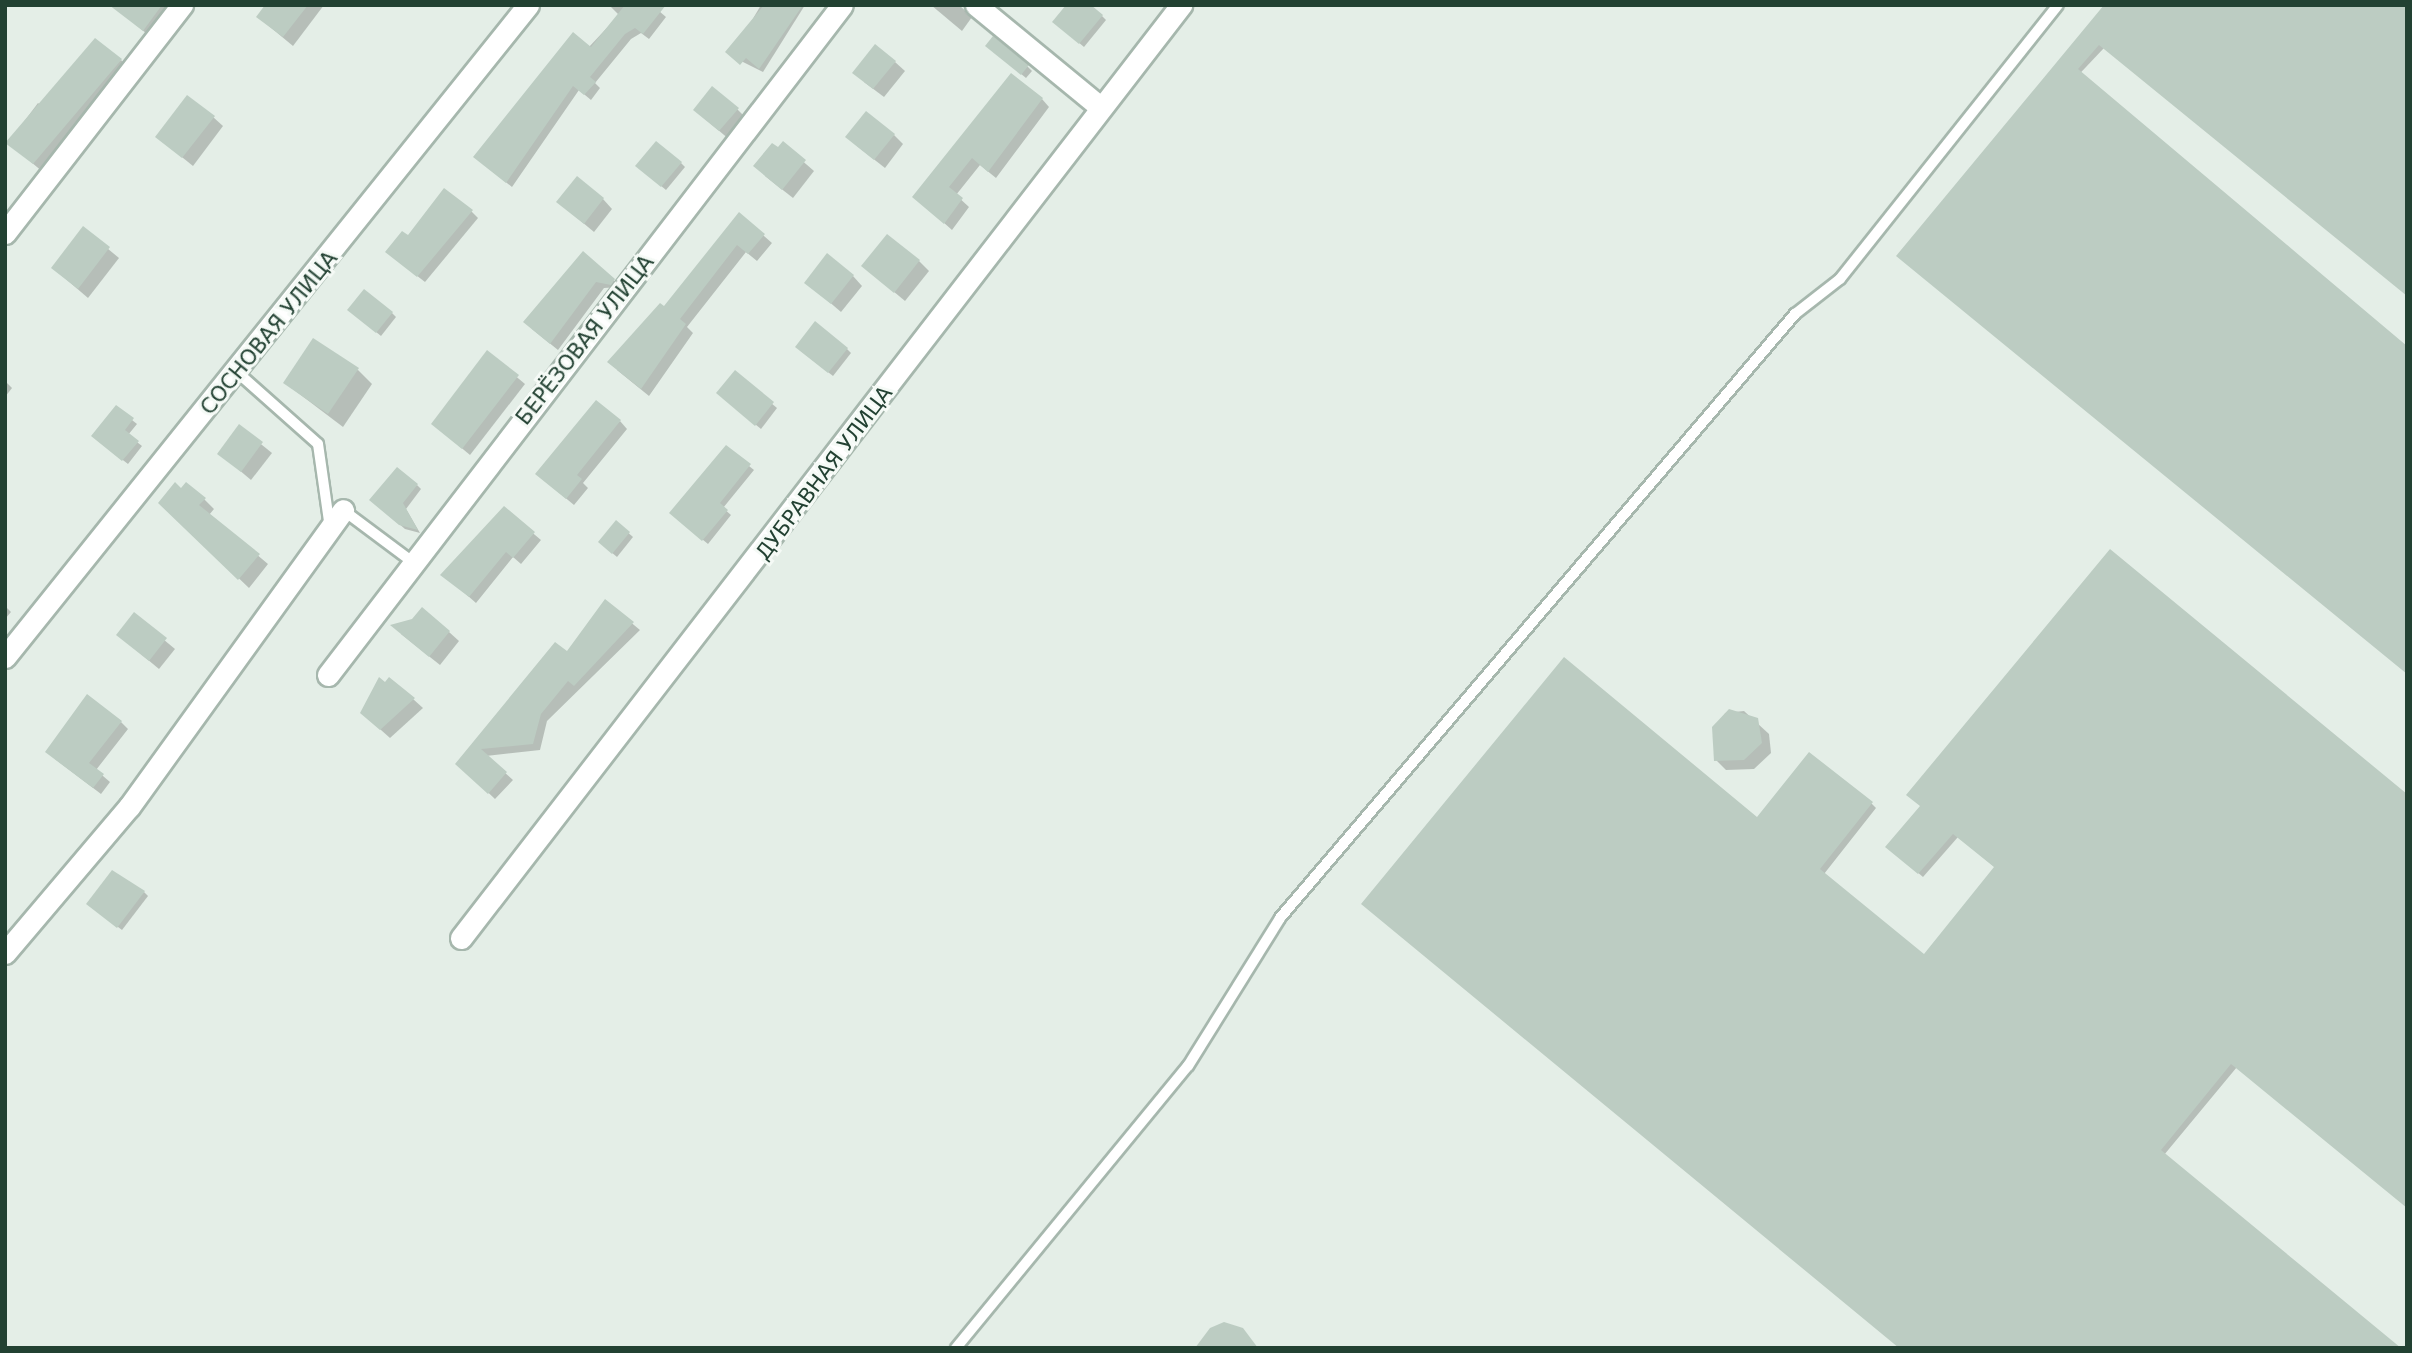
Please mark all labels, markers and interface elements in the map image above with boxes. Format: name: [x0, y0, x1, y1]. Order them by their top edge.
street label: СОСНОВАЯ УЛИЦА: [195, 246, 343, 420]
street label: БЕРЁЗОВАЯ УЛИЦА: [511, 250, 659, 430]
street label: ДУБРАВНАЯ УЛИЦА: [750, 381, 898, 565]

